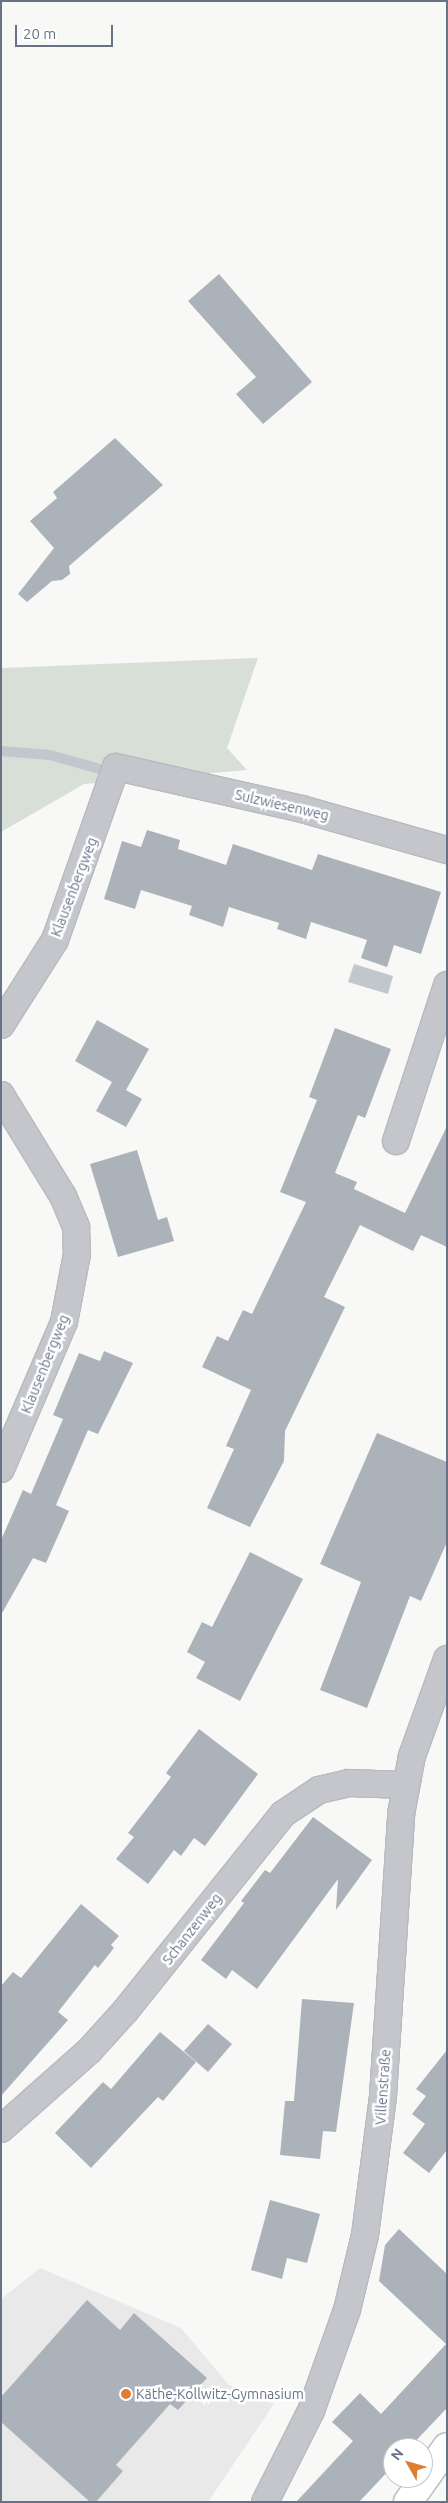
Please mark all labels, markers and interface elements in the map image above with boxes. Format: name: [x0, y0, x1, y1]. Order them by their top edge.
scale bar: [18, 15, 115, 47]
text: 20 m: [23, 25, 56, 42]
street label: Sulzwiesenweg: [233, 786, 331, 824]
street label: Klausenbergweg: [47, 835, 101, 939]
street label: Klausenbergweg: [18, 1312, 72, 1416]
street label: Schanzenweg: [159, 1890, 225, 1968]
street label: Villenstraße: [372, 2048, 394, 2126]
place label: Käthe-Kollwitz-Gymnasium: [136, 2386, 304, 2402]
marker: Käthe-Kollwitz-Gymnasium: [120, 2388, 132, 2400]
north arrow: [383, 2438, 433, 2488]
text: N: [387, 2445, 406, 2463]

